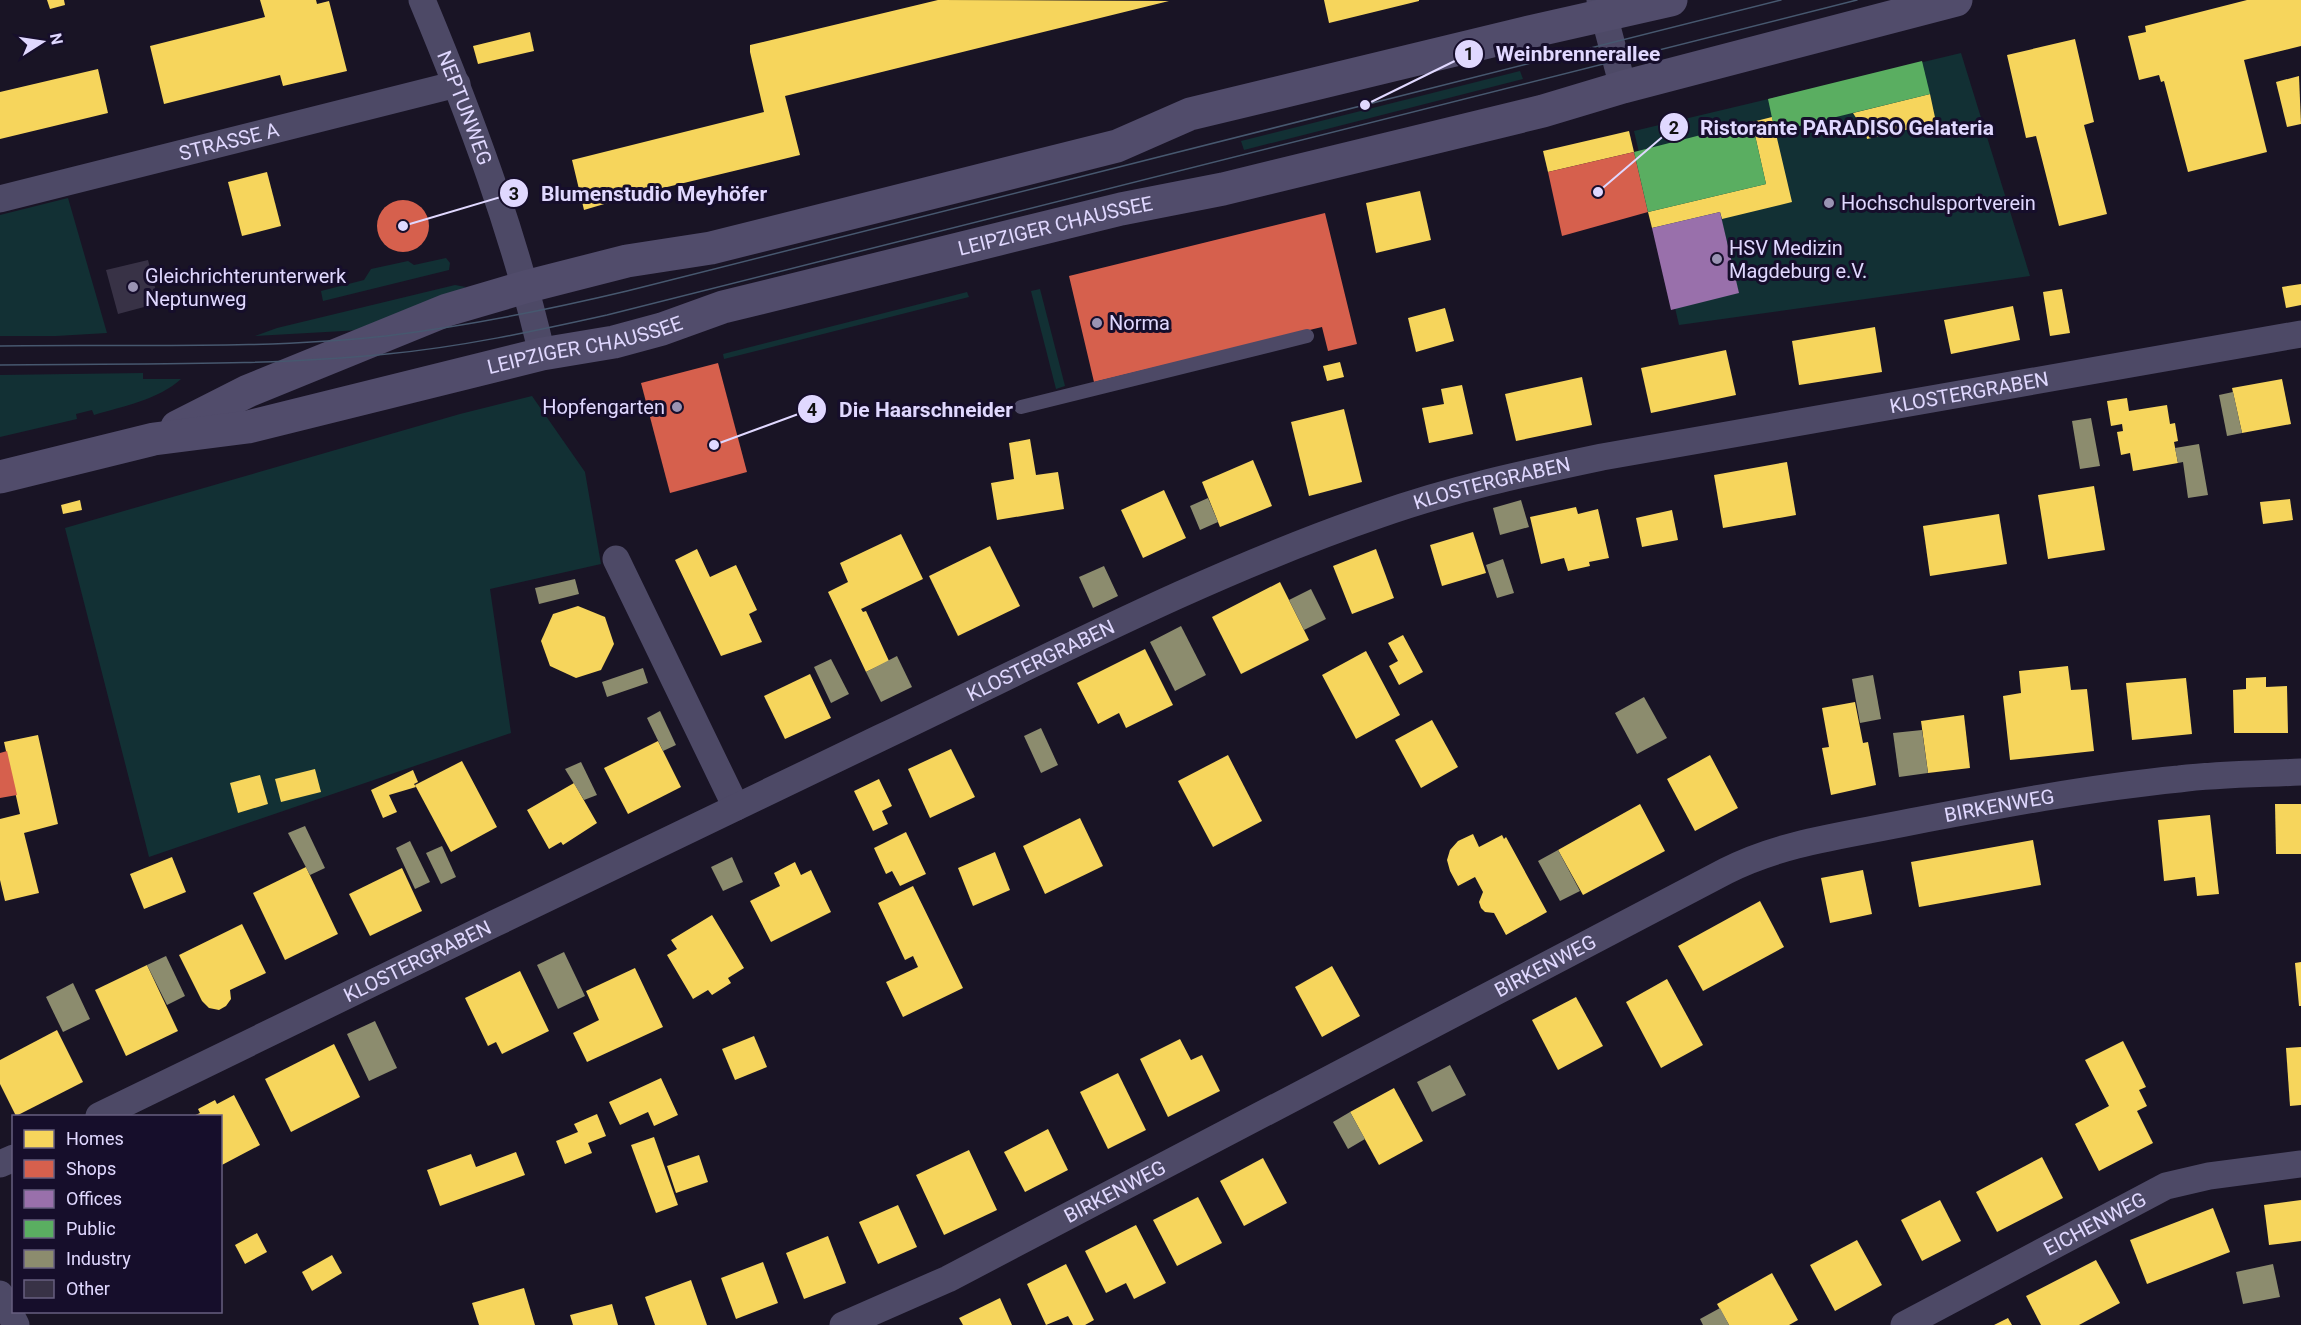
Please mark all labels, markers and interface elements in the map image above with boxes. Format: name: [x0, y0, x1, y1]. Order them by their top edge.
north arrow: [12, 12, 72, 72]
text: N: [46, 31, 67, 46]
callout: Weinbrennerallee: [1454, 35, 1672, 74]
text: Weinbrennerallee: [1496, 42, 1660, 66]
text: 1: [1464, 43, 1474, 64]
street label: NEPTUNWEG: [432, 47, 497, 168]
callout: Ristorante PARADISO Gelateria: [1659, 108, 2006, 147]
text: Ristorante PARADISO Gelateria: [1700, 116, 1994, 140]
street label: STRASSE A: [176, 117, 281, 166]
text: 2: [1669, 117, 1679, 138]
callout: Blumenstudio Meyhöfer: [499, 174, 779, 213]
text: Blumenstudio Meyhöfer: [541, 182, 767, 206]
text: 3: [509, 183, 519, 204]
street label: LEIPZIGER CHAUSSEE: [955, 191, 1155, 261]
place label: Hochschulsportverein: [1841, 191, 2036, 215]
marker: Hochschulsportverein: [1822, 196, 1836, 210]
place label: HSV Medizin Magdeburg e.V.: [1729, 236, 1867, 283]
marker: HSV Medizin Magdeburg e.V.: [1710, 252, 1724, 266]
place label: Gleichrichterunterwerk Neptunweg: [145, 264, 347, 311]
marker: Gleichrichterunterwerk Neptunweg: [126, 280, 140, 294]
street label: LEIPZIGER CHAUSSEE: [485, 311, 686, 379]
place label: Norma: [1109, 311, 1170, 335]
marker: Norma: [1090, 316, 1104, 330]
street label: KLOSTERGRABEN: [1888, 367, 2051, 418]
callout: Die Haarschneider: [797, 390, 1025, 429]
place label: Hopfengarten: [542, 395, 665, 419]
text: Die Haarschneider: [839, 398, 1013, 422]
text: 4: [807, 399, 817, 420]
marker: Hopfengarten: [670, 400, 684, 414]
street label: KLOSTERGRABEN: [1410, 452, 1573, 514]
street label: KLOSTERGRABEN: [963, 615, 1118, 706]
street label: BIRKENWEG: [1942, 784, 2056, 827]
street label: KLOSTERGRABEN: [340, 915, 495, 1007]
street label: BIRKENWEG: [1490, 929, 1600, 1002]
legend: [12, 1115, 222, 1313]
text: Homes: [66, 1128, 124, 1149]
street label: BIRKENWEG: [1060, 1155, 1170, 1228]
text: Shops: [66, 1158, 116, 1179]
street label: EICHENWEG: [2039, 1187, 2150, 1261]
text: Offices: [66, 1188, 122, 1209]
text: Public: [66, 1218, 116, 1239]
text: Industry: [66, 1248, 131, 1269]
text: Other: [66, 1278, 110, 1299]

